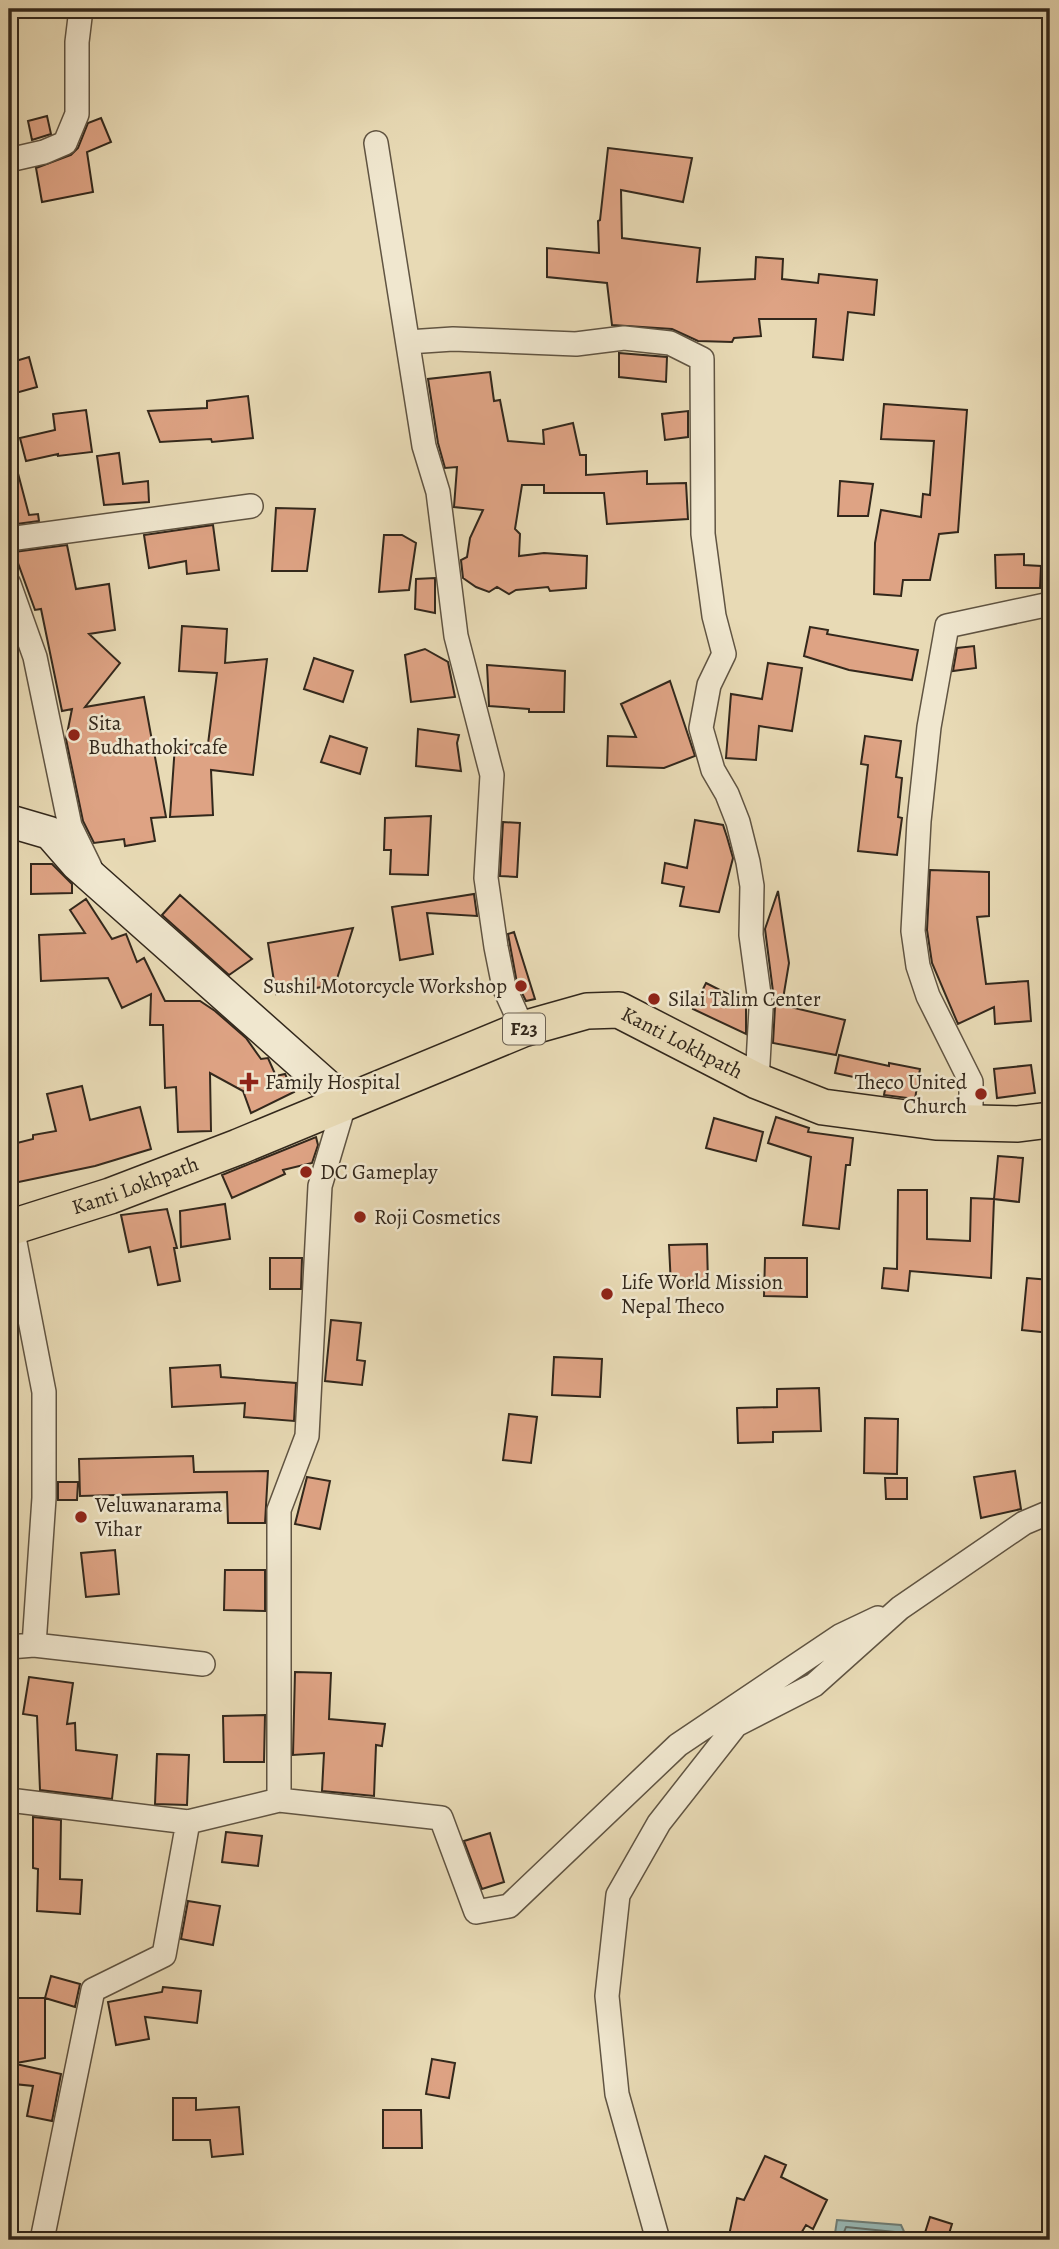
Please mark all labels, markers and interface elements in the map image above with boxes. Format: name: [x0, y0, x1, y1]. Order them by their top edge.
place label: Sita Budhathoki cafe: [88, 709, 228, 761]
marker: Sita Budhathoki cafe: [66, 727, 82, 743]
place label: Sushil Motorcycle Workshop: [263, 972, 507, 1000]
marker: Sushil Motorcycle Workshop: [513, 978, 529, 994]
place label: Silai Talim Center: [668, 985, 821, 1013]
marker: Silai Talim Center: [646, 991, 662, 1007]
street label: Kanti Lokhpath: [617, 1000, 748, 1085]
road number: F23: [503, 1014, 545, 1044]
place label: Family Hospital: [265, 1068, 400, 1096]
place label: Theco United Church: [855, 1068, 968, 1120]
marker: Family Hospital: [239, 1072, 259, 1092]
marker: Theco United Church: [973, 1086, 989, 1102]
street label: Kanti Lokhpath: [68, 1149, 202, 1221]
place label: DC Gameplay: [320, 1158, 438, 1186]
marker: DC Gameplay: [298, 1164, 314, 1180]
place label: Roji Cosmetics: [374, 1203, 501, 1231]
marker: Roji Cosmetics: [352, 1209, 368, 1225]
place label: Life World Mission Nepal Theco: [621, 1268, 783, 1320]
marker: Life World Mission Nepal Theco: [599, 1286, 615, 1302]
place label: Veluwanarama Vihar: [94, 1491, 223, 1543]
marker: Veluwanarama Vihar: [73, 1509, 89, 1525]

